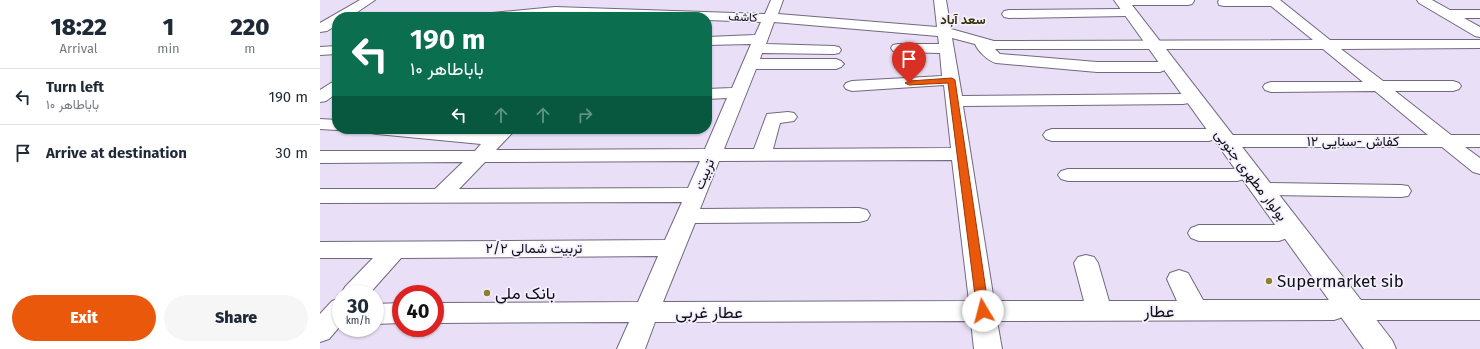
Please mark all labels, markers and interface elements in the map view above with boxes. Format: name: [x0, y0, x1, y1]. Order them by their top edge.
street label: کاشف: [728, 9, 758, 25]
district label: سعد آباد: [940, 12, 986, 27]
text: 18:22: [50, 13, 107, 41]
text: 1: [163, 13, 174, 41]
text: 220: [230, 13, 270, 41]
text: 190 m: [410, 23, 485, 56]
icon: left: [344, 28, 396, 80]
text: Arrival: [60, 41, 98, 56]
text: min: [157, 41, 180, 56]
text: m: [244, 41, 255, 56]
pin: [892, 42, 926, 83]
icon: arrive: [898, 48, 920, 70]
text: باباطاهر ۱۰: [410, 58, 484, 80]
text: Turn left: [46, 78, 104, 96]
icon: left: [12, 86, 34, 108]
text: 190 m: [268, 88, 308, 106]
text: باباطاهر ۱۰: [46, 97, 99, 112]
icon: left: [448, 104, 470, 126]
icon: ahead: [490, 104, 512, 126]
icon: ahead: [532, 104, 554, 126]
icon: right: [574, 104, 596, 126]
street label: بولوار مطهری جنوبی: [1211, 126, 1291, 224]
street label: کفاش -سنایی ۱۲: [1307, 133, 1399, 150]
icon: arrive: [12, 142, 34, 164]
text: Arrive at destination: [46, 144, 187, 162]
text: 30 m: [275, 144, 308, 162]
street label: تربیت: [690, 156, 718, 192]
street label: تربیت شمالی ۲/۲: [486, 240, 582, 257]
place label: Supermarket sib: [1277, 271, 1404, 292]
marker: Supermarket sib: [1264, 276, 1274, 286]
place label: بانک ملی: [495, 283, 555, 304]
speed limit sign: 40: [392, 285, 444, 337]
marker: بانک ملی: [482, 288, 492, 298]
position arrow: [962, 290, 1004, 332]
text: 30: [347, 294, 369, 318]
button: Exit: [12, 295, 156, 341]
button: Share: [164, 295, 308, 341]
street label: عطار: [1143, 301, 1174, 322]
street label: عطار غربی: [675, 302, 743, 323]
text: km/h: [346, 315, 370, 327]

